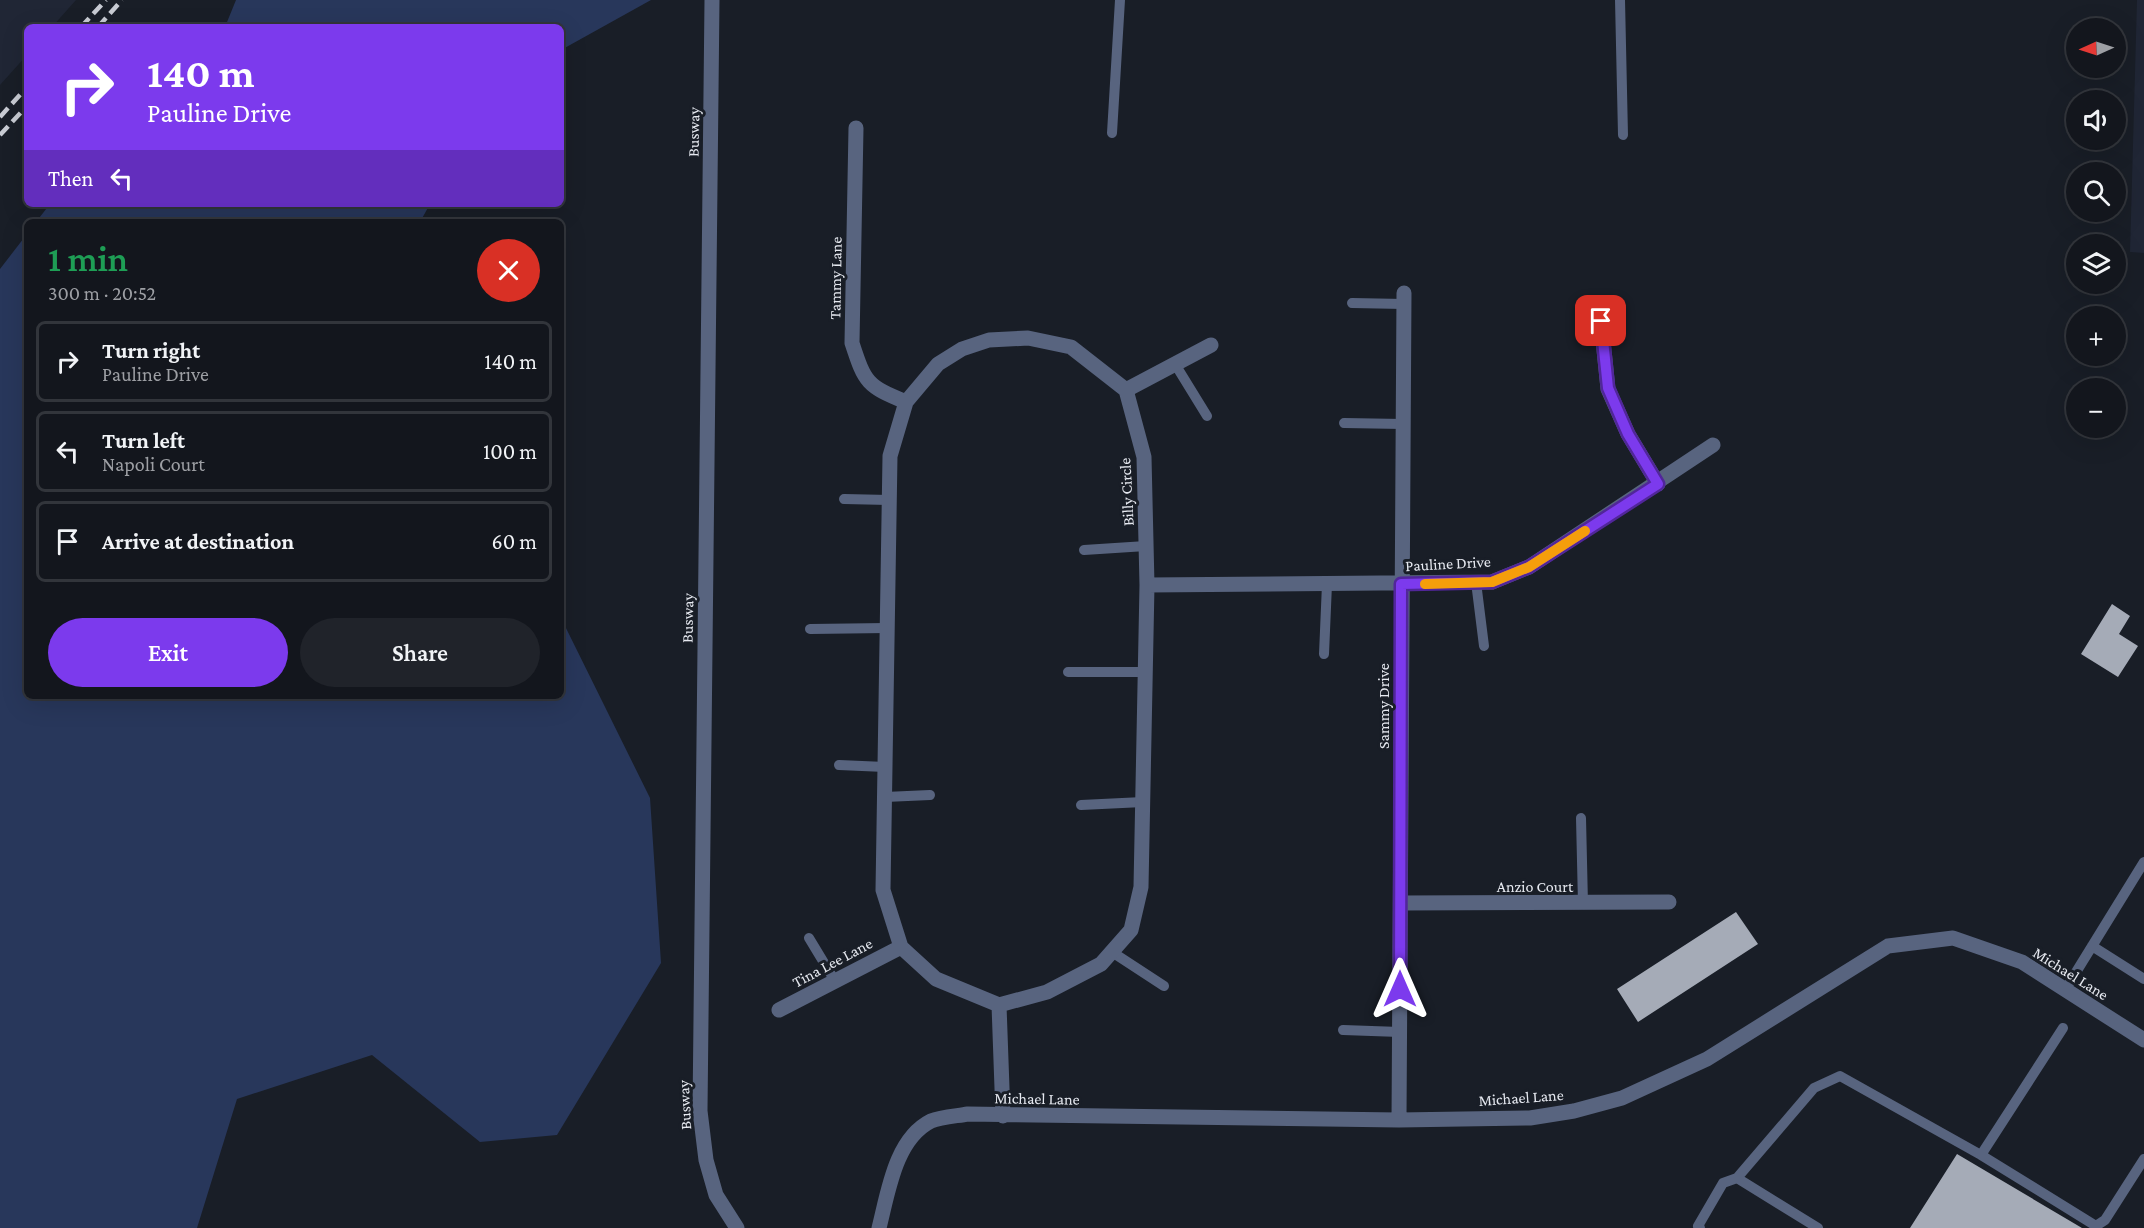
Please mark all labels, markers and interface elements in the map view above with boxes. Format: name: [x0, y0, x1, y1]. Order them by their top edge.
north arrow: [2066, 18, 2126, 78]
map controls: [2066, 18, 2126, 438]
icon: right: [48, 48, 126, 126]
text: 140 m: [147, 49, 255, 96]
button: sound: [2066, 90, 2126, 150]
text: Pauline Drive: [147, 98, 291, 128]
street label: Busway: [685, 106, 703, 157]
icon: left: [105, 162, 138, 195]
button: search: [2066, 162, 2126, 222]
text: Then: [48, 166, 93, 191]
button: layers: [2066, 234, 2126, 294]
street label: Tammy Lane: [826, 237, 846, 319]
text: 1 min: [48, 239, 128, 279]
button: close: [477, 239, 540, 302]
text: 300 m · 20:52: [48, 282, 156, 304]
pin: [1575, 295, 1626, 346]
icon: arrive: [1584, 304, 1617, 337]
button: +: [2066, 306, 2126, 366]
text: Turn right: [102, 338, 200, 363]
icon: right: [51, 345, 84, 378]
text: 140 m: [484, 349, 537, 374]
text: Pauline Drive: [102, 363, 209, 385]
button: −: [2066, 378, 2126, 438]
text: Turn left: [102, 428, 185, 453]
icon: left: [51, 435, 84, 468]
text: 100 m: [483, 439, 537, 464]
text: Napoli Court: [102, 453, 205, 475]
street label: Billy Circle: [1116, 457, 1138, 527]
icon: arrive: [51, 525, 84, 558]
text: Arrive at destination: [102, 529, 294, 554]
text: 60 m: [492, 529, 537, 554]
street label: Pauline Drive: [1405, 553, 1491, 574]
street label: Busway: [679, 592, 697, 643]
button: Exit: [48, 618, 288, 687]
button: Share: [300, 618, 540, 687]
street label: Sammy Drive: [1375, 663, 1393, 749]
street label: Anzio Court: [1497, 878, 1574, 895]
street label: Tina Lee Lane: [789, 934, 875, 991]
street label: Michael Lane: [2030, 944, 2111, 1003]
position arrow: [1368, 957, 1432, 1021]
street label: Busway: [675, 1079, 695, 1130]
street label: Michael Lane: [1478, 1086, 1564, 1109]
street label: Michael Lane: [994, 1089, 1080, 1108]

